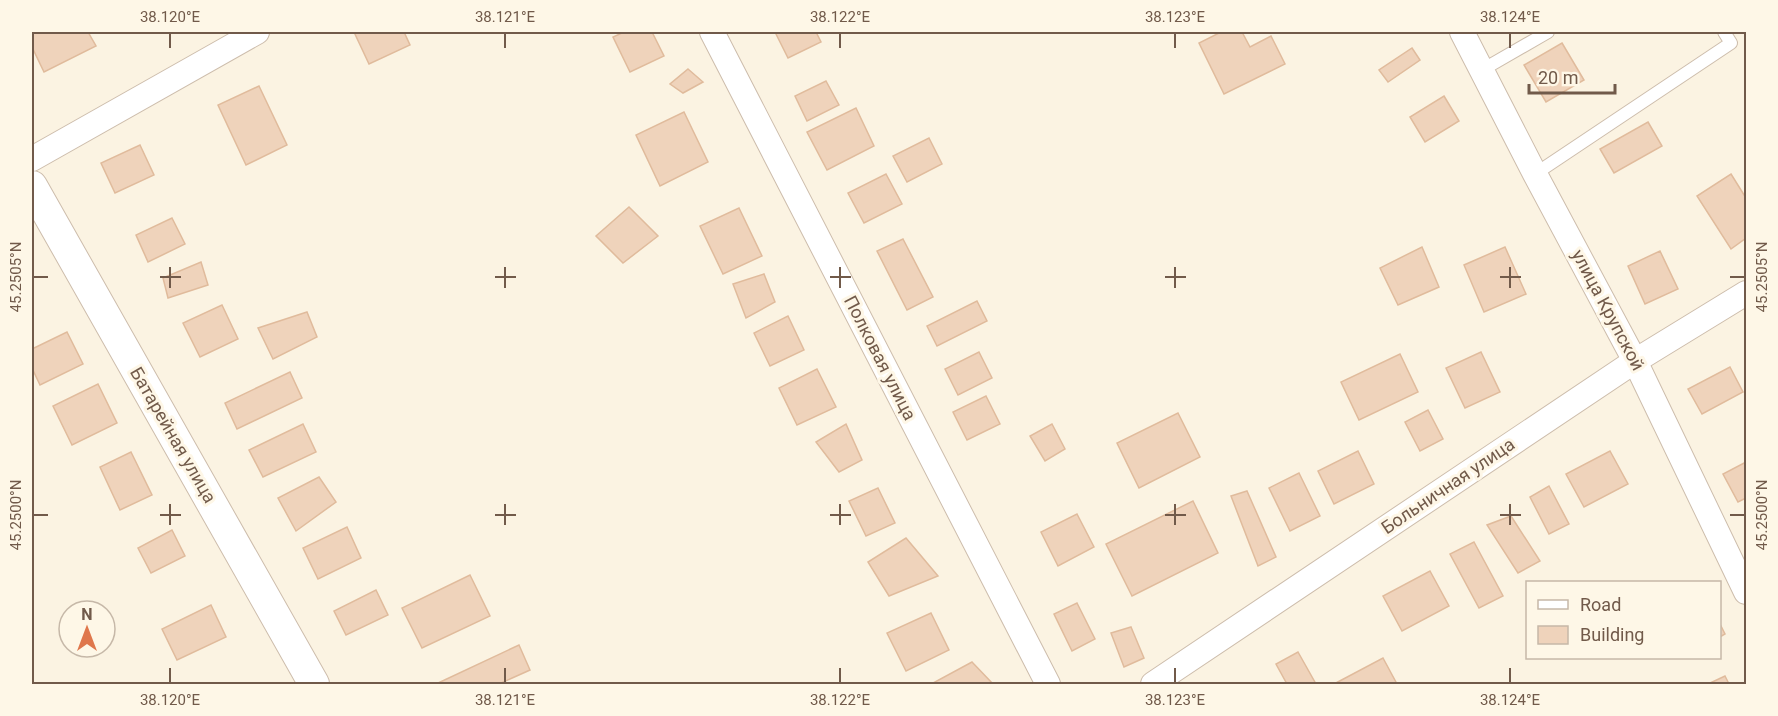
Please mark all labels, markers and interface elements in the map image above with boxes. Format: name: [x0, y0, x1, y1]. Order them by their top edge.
text: 38.120°E: [140, 8, 201, 26]
text: 38.121°E: [475, 8, 536, 26]
text: 38.122°E: [810, 8, 871, 26]
text: 38.123°E: [1145, 8, 1206, 26]
text: 38.124°E: [1480, 8, 1541, 26]
scale bar: [1529, 57, 1614, 95]
text: 20 m: [1538, 67, 1578, 88]
text: 45.2505°N: [7, 242, 25, 312]
text: 45.2505°N: [1753, 242, 1771, 312]
street label: улица Крупской: [1568, 246, 1649, 374]
street label: Полковая улица: [840, 292, 921, 424]
street label: Батарейная улица: [126, 363, 221, 506]
street label: Больничная улица: [1377, 433, 1518, 538]
text: 45.2500°N: [7, 480, 25, 550]
text: 45.2500°N: [1753, 480, 1771, 550]
legend: [1526, 581, 1721, 659]
text: Road: [1580, 594, 1621, 615]
north arrow: [57, 599, 117, 659]
text: N: [81, 605, 93, 624]
text: Building: [1580, 624, 1644, 645]
text: 38.120°E: [140, 691, 201, 709]
text: 38.121°E: [475, 691, 536, 709]
text: 38.122°E: [810, 691, 871, 709]
text: 38.123°E: [1145, 691, 1206, 709]
text: 38.124°E: [1480, 691, 1541, 709]

